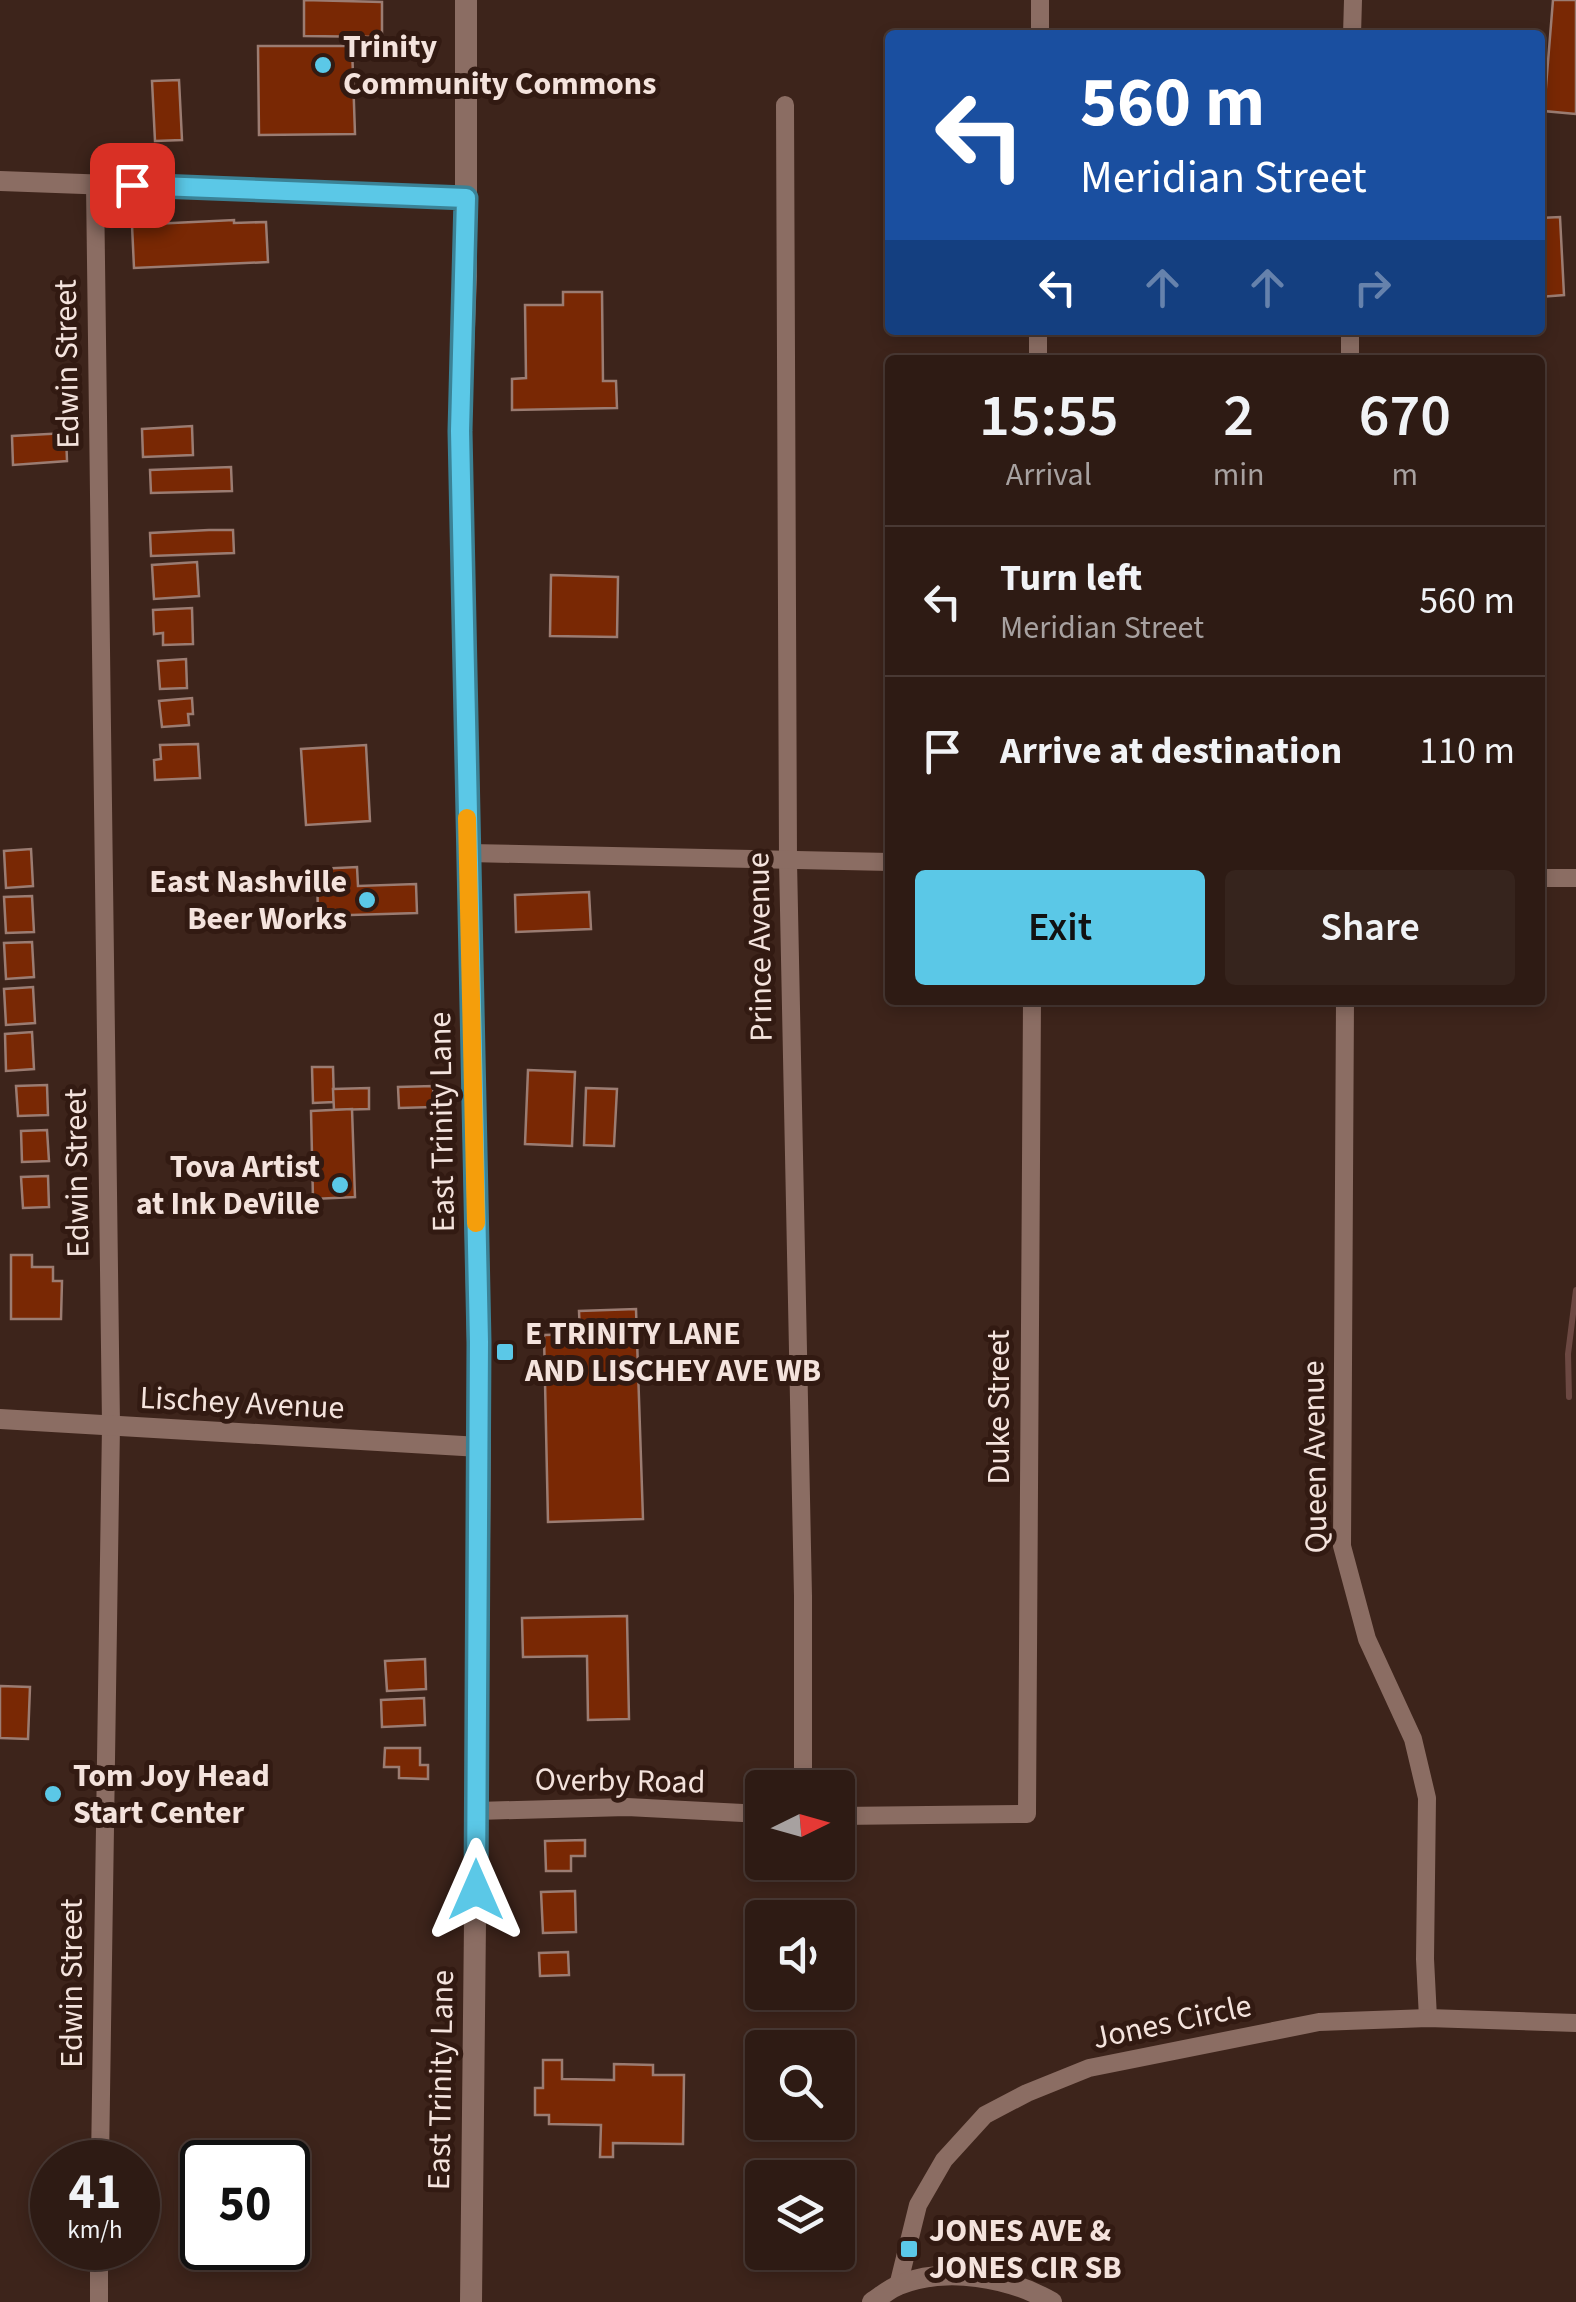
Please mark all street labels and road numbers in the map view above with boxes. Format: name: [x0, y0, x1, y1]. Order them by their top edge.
street label: Edwin Street: [43, 279, 91, 449]
street label: Prince Avenue: [735, 852, 785, 1042]
street label: East Trinity Lane: [417, 1012, 467, 1232]
street label: Edwin Street: [53, 1088, 101, 1258]
street label: Duke Street: [976, 1329, 1022, 1484]
street label: Queen Avenue: [1290, 1360, 1340, 1554]
street label: Lischey Avenue: [139, 1375, 345, 1431]
street label: Overby Road: [534, 1757, 706, 1805]
street label: Edwin Street: [49, 1898, 95, 2068]
street label: East Trinity Lane: [416, 1970, 466, 2190]
street label: Jones Circle: [1088, 1983, 1256, 2061]

